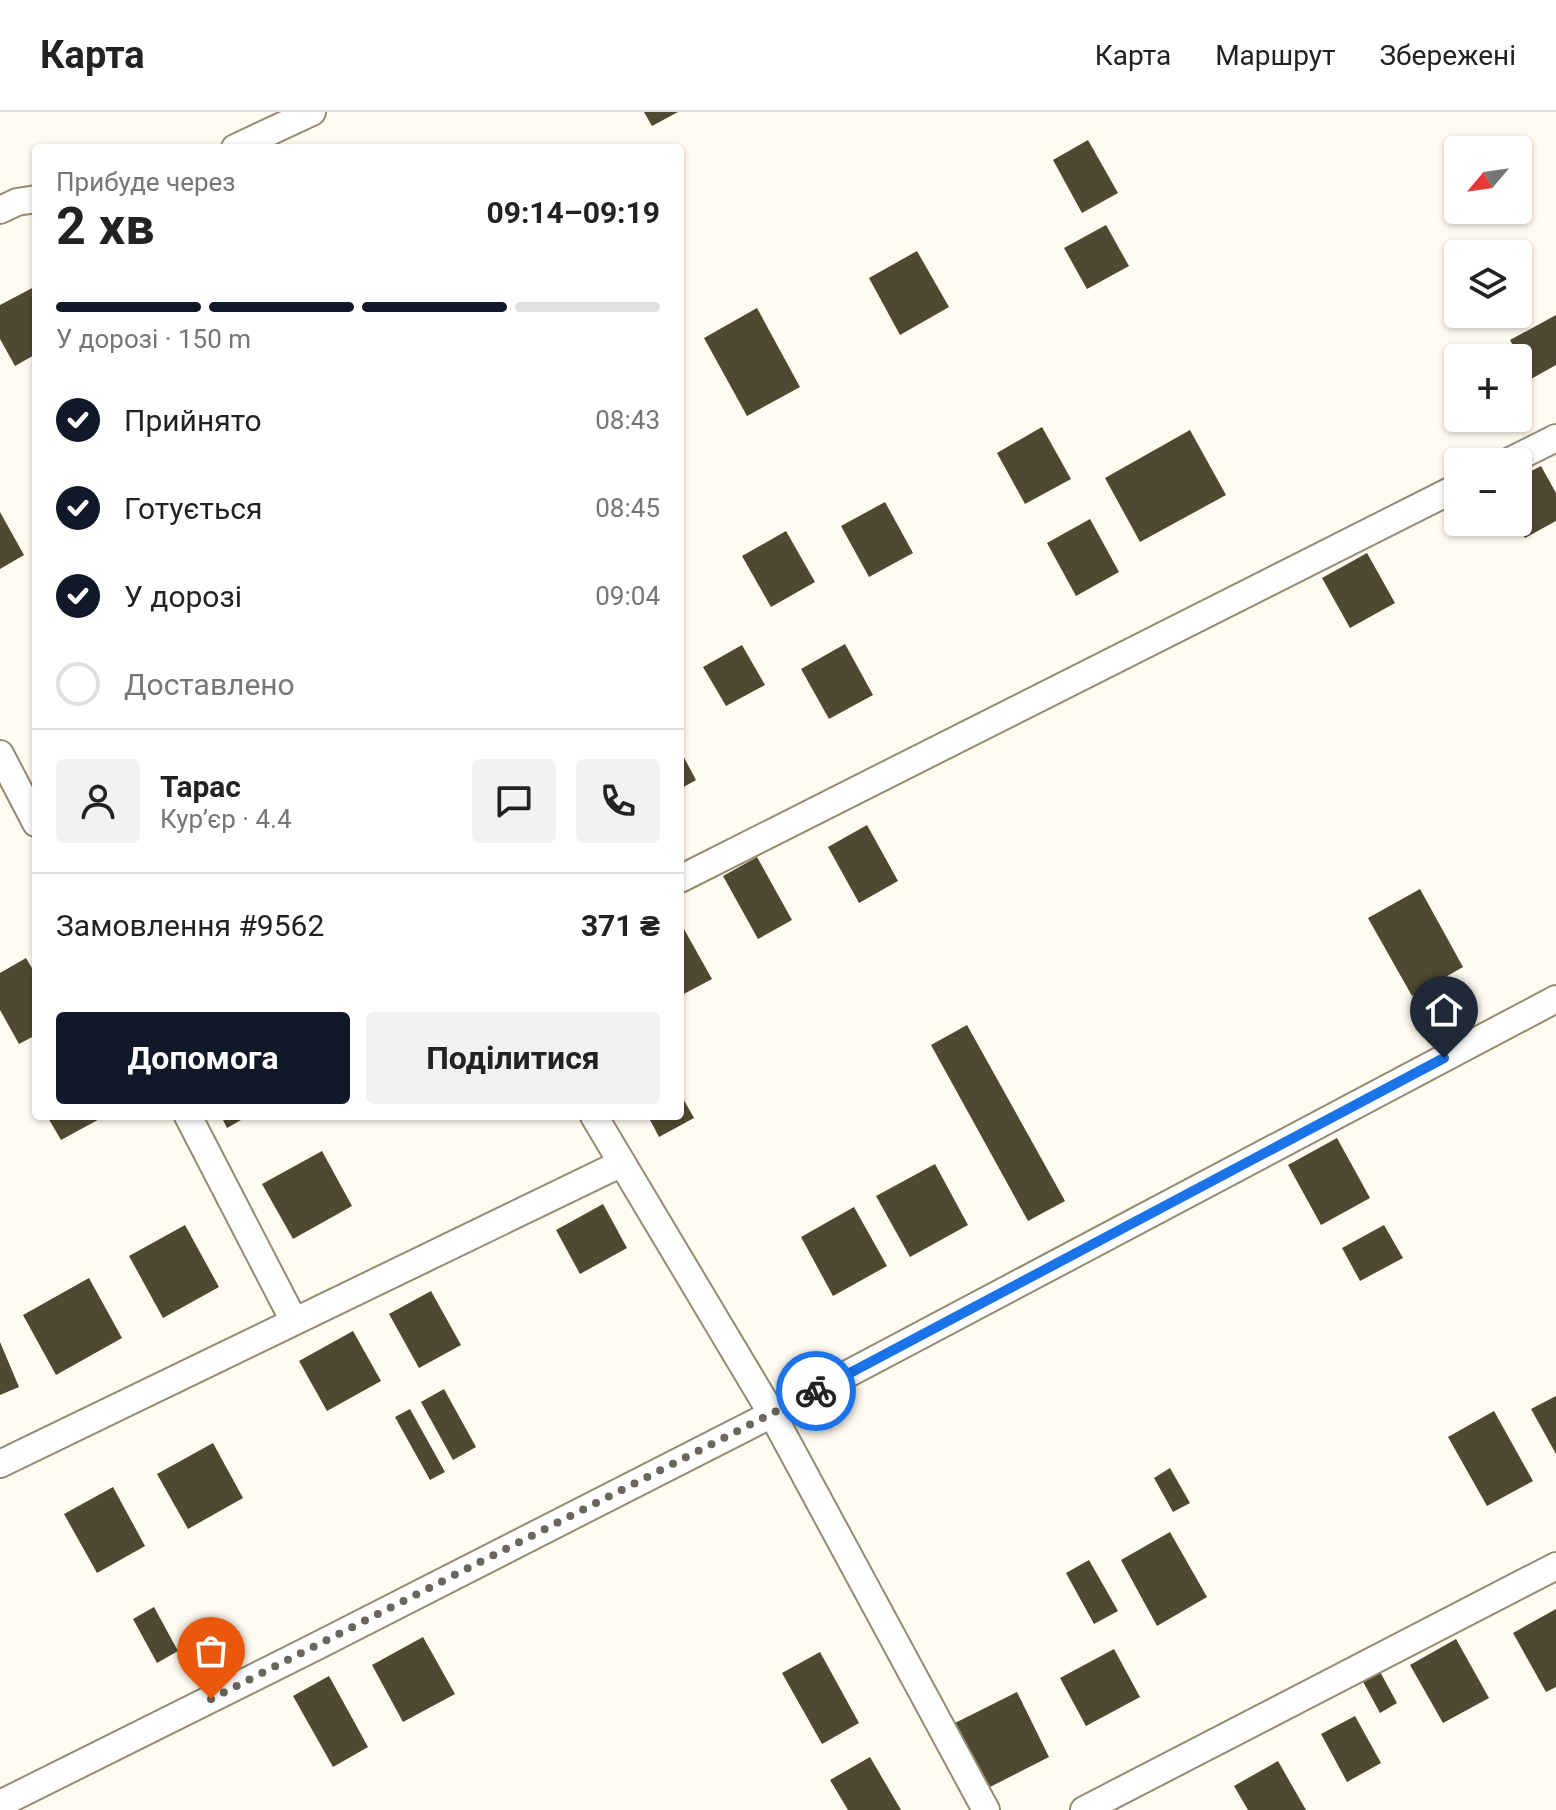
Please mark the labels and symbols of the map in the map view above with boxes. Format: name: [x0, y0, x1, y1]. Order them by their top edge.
north arrow: [1444, 136, 1532, 224]
pin: [1410, 976, 1478, 1058]
courier: [776, 1351, 856, 1431]
pin: [177, 1617, 245, 1699]

